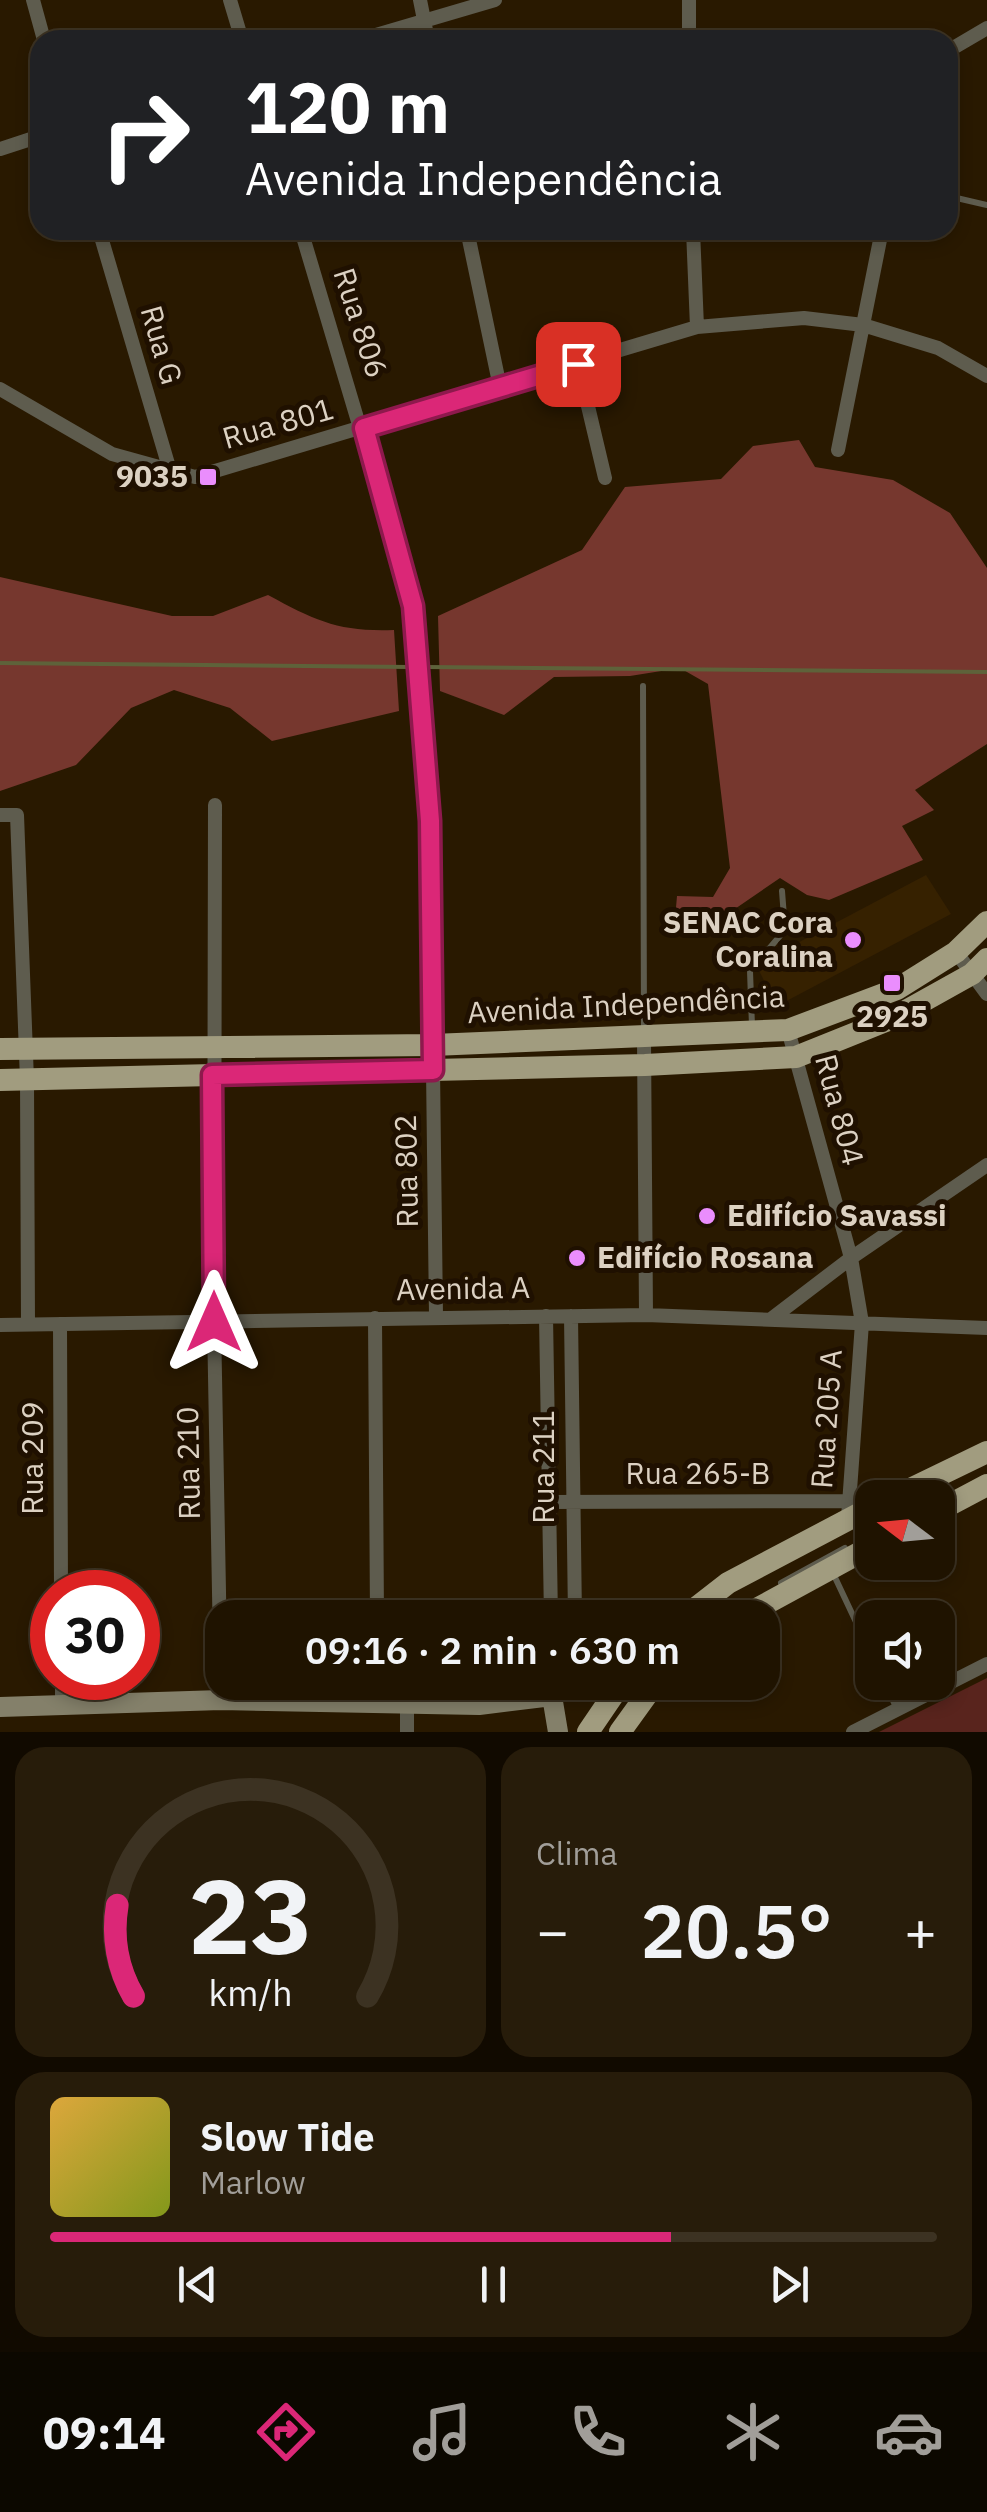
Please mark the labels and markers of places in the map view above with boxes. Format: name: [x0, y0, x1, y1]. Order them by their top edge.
pin: [536, 322, 621, 407]
place label: 9035: [116, 456, 188, 495]
marker: 9035: [197, 466, 219, 488]
place label: SENAC Cora Coralina: [663, 902, 833, 975]
marker: SENAC Cora Coralina: [842, 929, 864, 951]
marker: 2925: [881, 972, 903, 994]
place label: 2925: [856, 996, 928, 1035]
place label: Edifício Savassi: [727, 1195, 947, 1234]
marker: Edifício Savassi: [696, 1205, 718, 1227]
place label: Edifício Rosana: [597, 1237, 813, 1276]
marker: Edifício Rosana: [566, 1247, 588, 1269]

